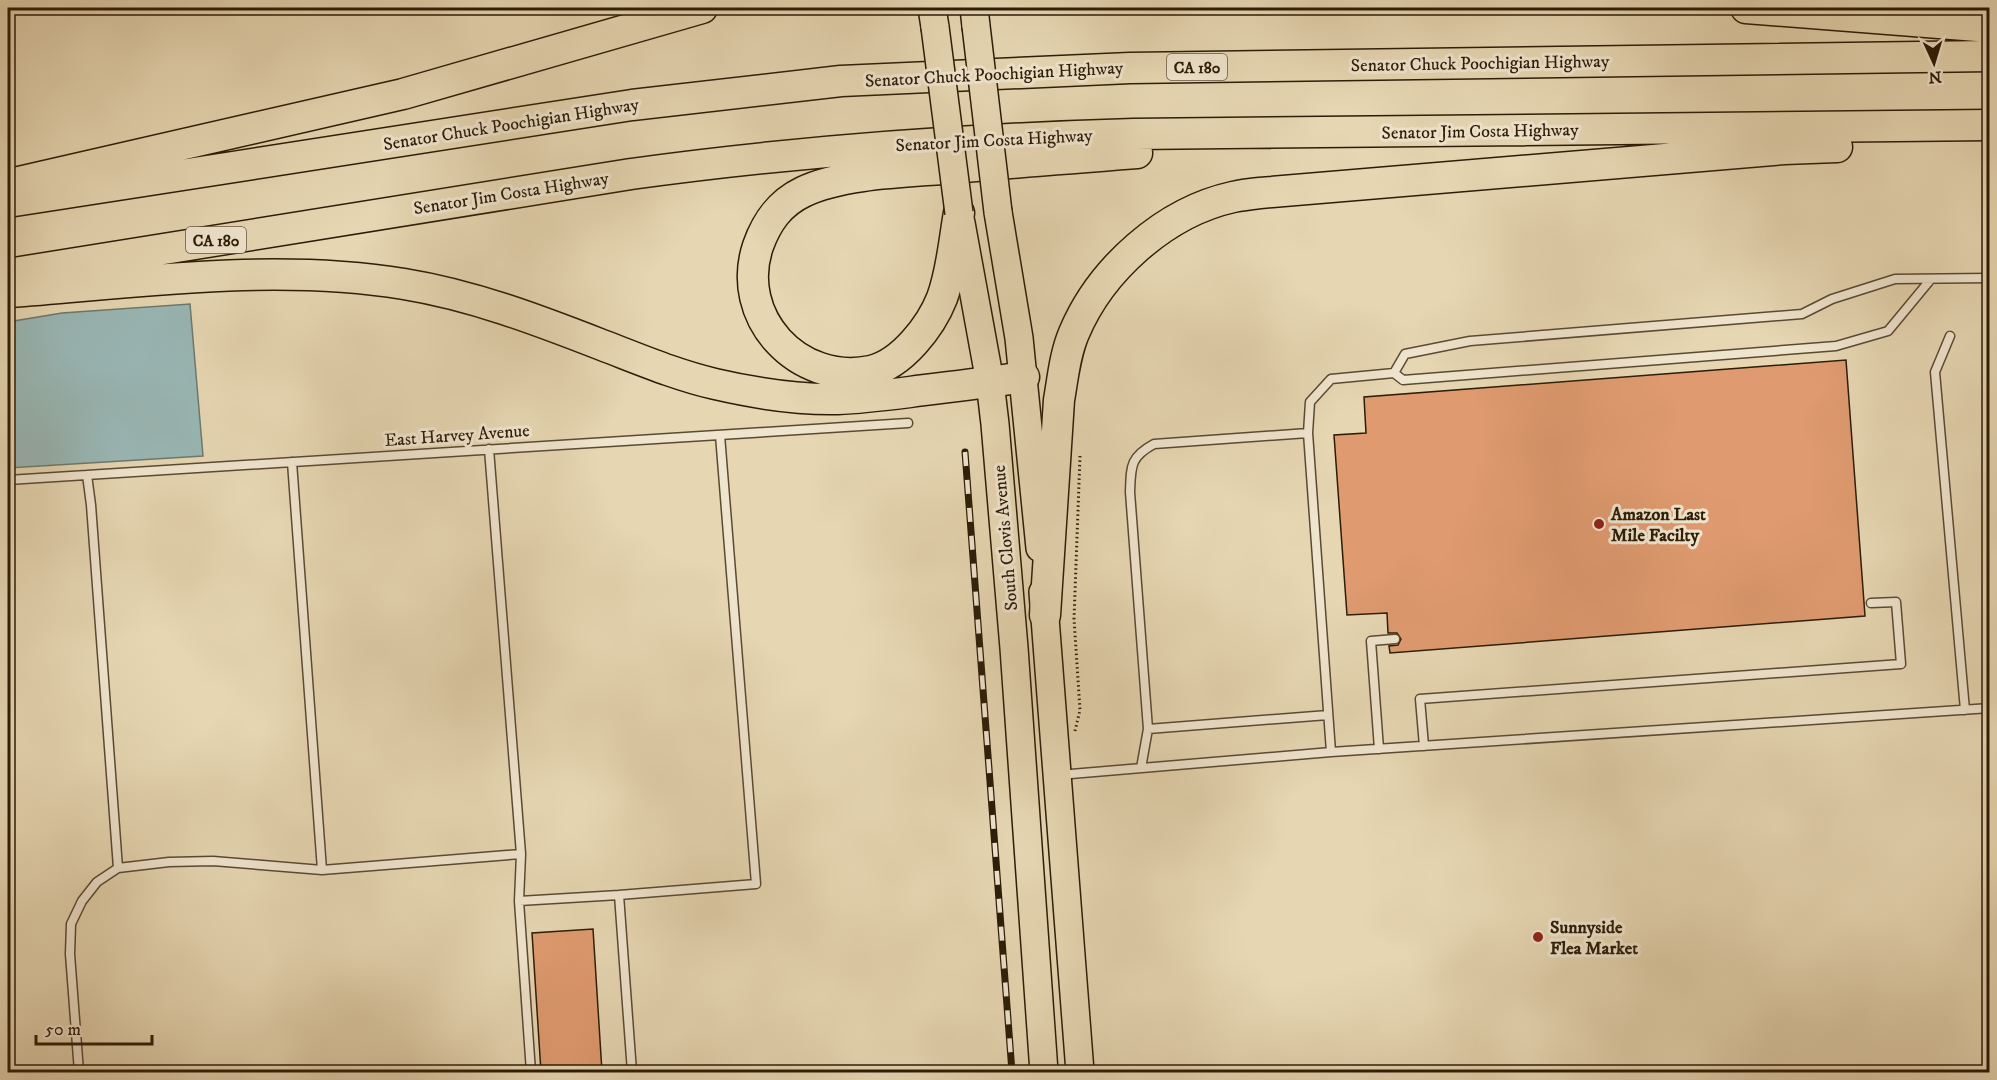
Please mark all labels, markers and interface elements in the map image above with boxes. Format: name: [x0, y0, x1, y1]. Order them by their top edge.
north arrow: [1904, 33, 1964, 93]
street label: Senator Chuck Poochigian Highway: [1351, 51, 1610, 77]
road number: CA 180: [1167, 54, 1227, 80]
street label: Senator Chuck Poochigian Highway: [864, 57, 1124, 93]
text: N: [1928, 67, 1942, 87]
street label: Senator Chuck Poochigian Highway: [382, 94, 641, 156]
street label: Senator Jim Costa Highway: [1381, 119, 1579, 145]
street label: Senator Jim Costa Highway: [895, 125, 1094, 157]
street label: Senator Jim Costa Highway: [412, 168, 611, 220]
road number: CA 180: [186, 227, 246, 253]
street label: East Harvey Avenue: [384, 420, 530, 452]
street label: South Clovis Avenue: [989, 464, 1023, 612]
place label: Amazon Last Mile Facilty: [1610, 504, 1706, 547]
marker: Amazon Last Mile Facilty: [1592, 517, 1606, 531]
place label: Sunnyside Flea Market: [1550, 917, 1638, 960]
marker: Sunnyside Flea Market: [1531, 930, 1545, 944]
scale bar: [36, 1008, 152, 1046]
text: 50 m: [45, 1019, 81, 1041]

